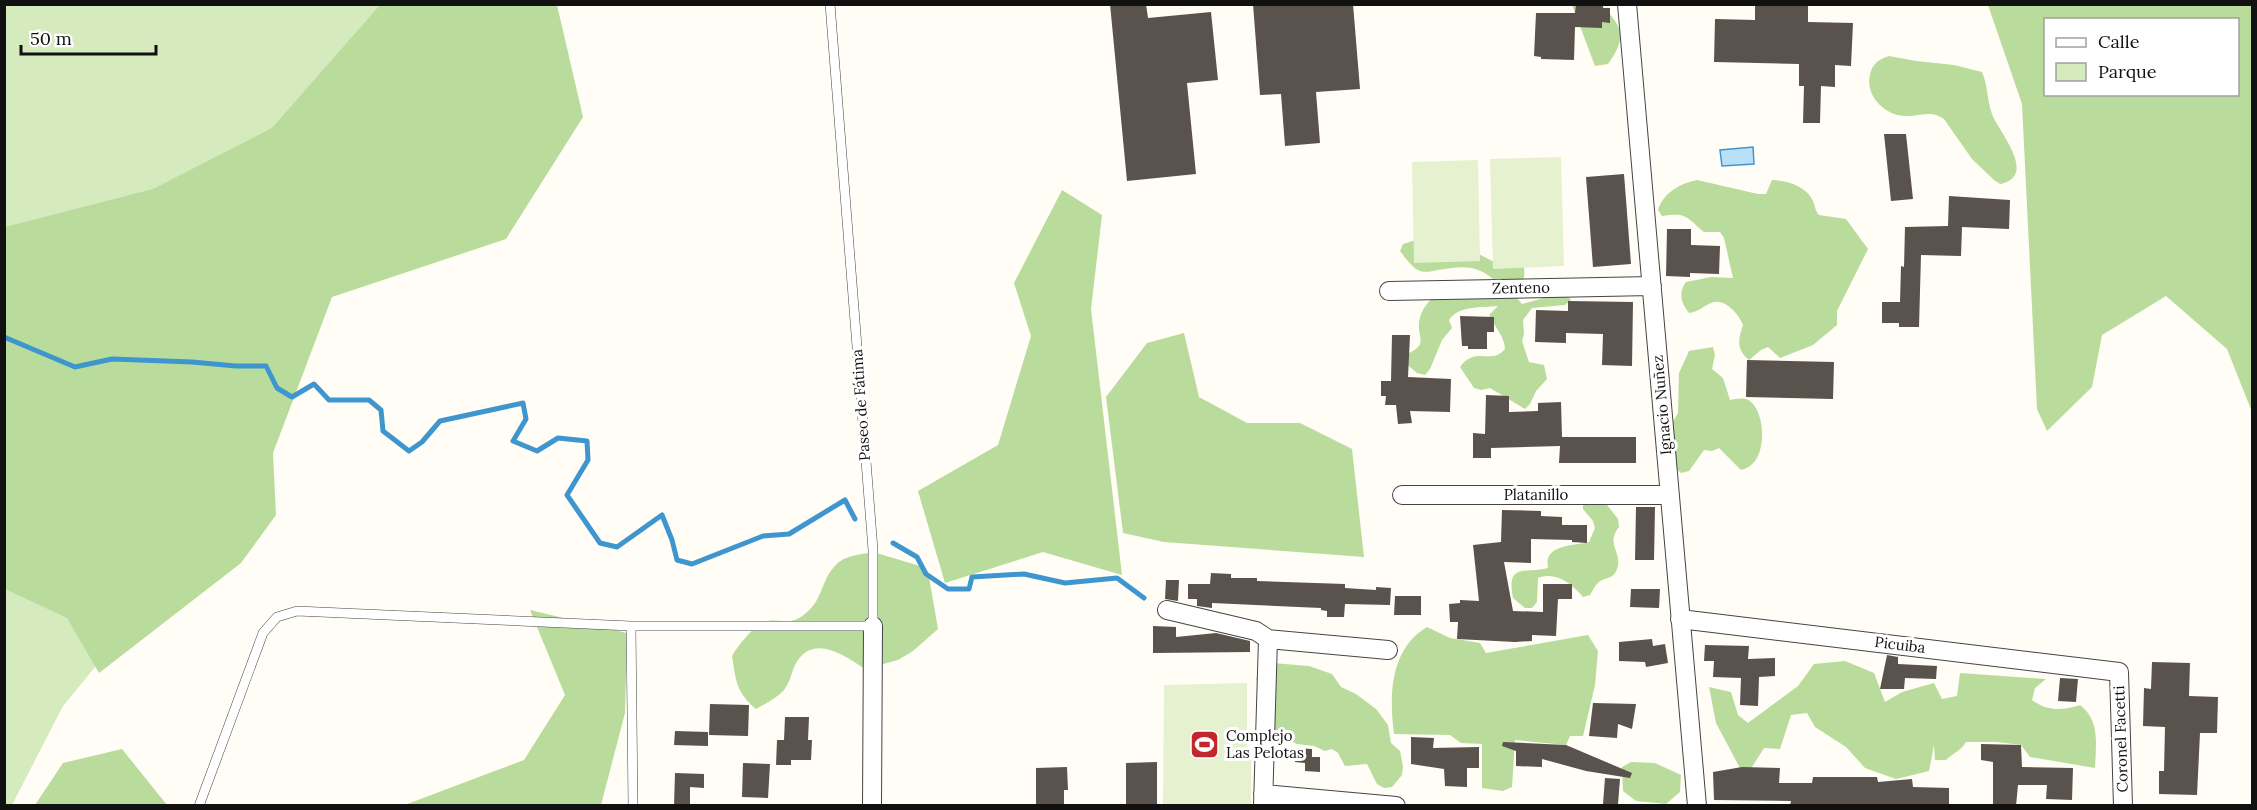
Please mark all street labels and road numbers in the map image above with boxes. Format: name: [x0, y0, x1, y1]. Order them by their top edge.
street label: Zenteno: [1492, 277, 1550, 298]
street label: Paseo de Fátima: [847, 348, 874, 462]
street label: Ignacio Nuñez: [1648, 354, 1675, 456]
street label: Platanillo: [1504, 485, 1568, 504]
street label: Picuiba: [1874, 632, 1927, 657]
street label: Coronel Facetti: [2109, 685, 2132, 793]

